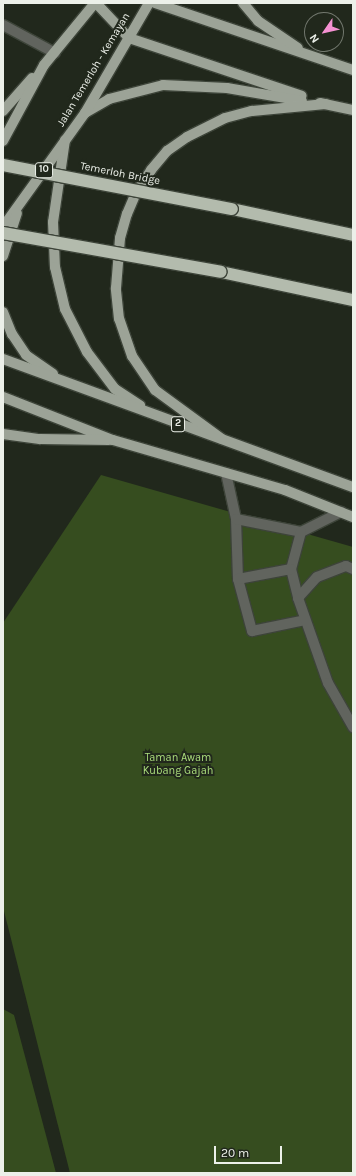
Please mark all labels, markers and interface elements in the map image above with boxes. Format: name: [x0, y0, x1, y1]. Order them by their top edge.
street label: Jalan Temerloh - Kemayan: [55, 11, 133, 129]
north arrow: [304, 12, 344, 52]
text: N: [307, 32, 322, 45]
street label: Temerloh Bridge: [79, 160, 161, 188]
road number: 10: [35, 162, 53, 178]
road number: 2: [170, 416, 186, 432]
park label: Taman Awam Kubang Gajah: [143, 752, 213, 778]
scale bar: [216, 1138, 284, 1164]
text: 20 m: [221, 1146, 249, 1160]

